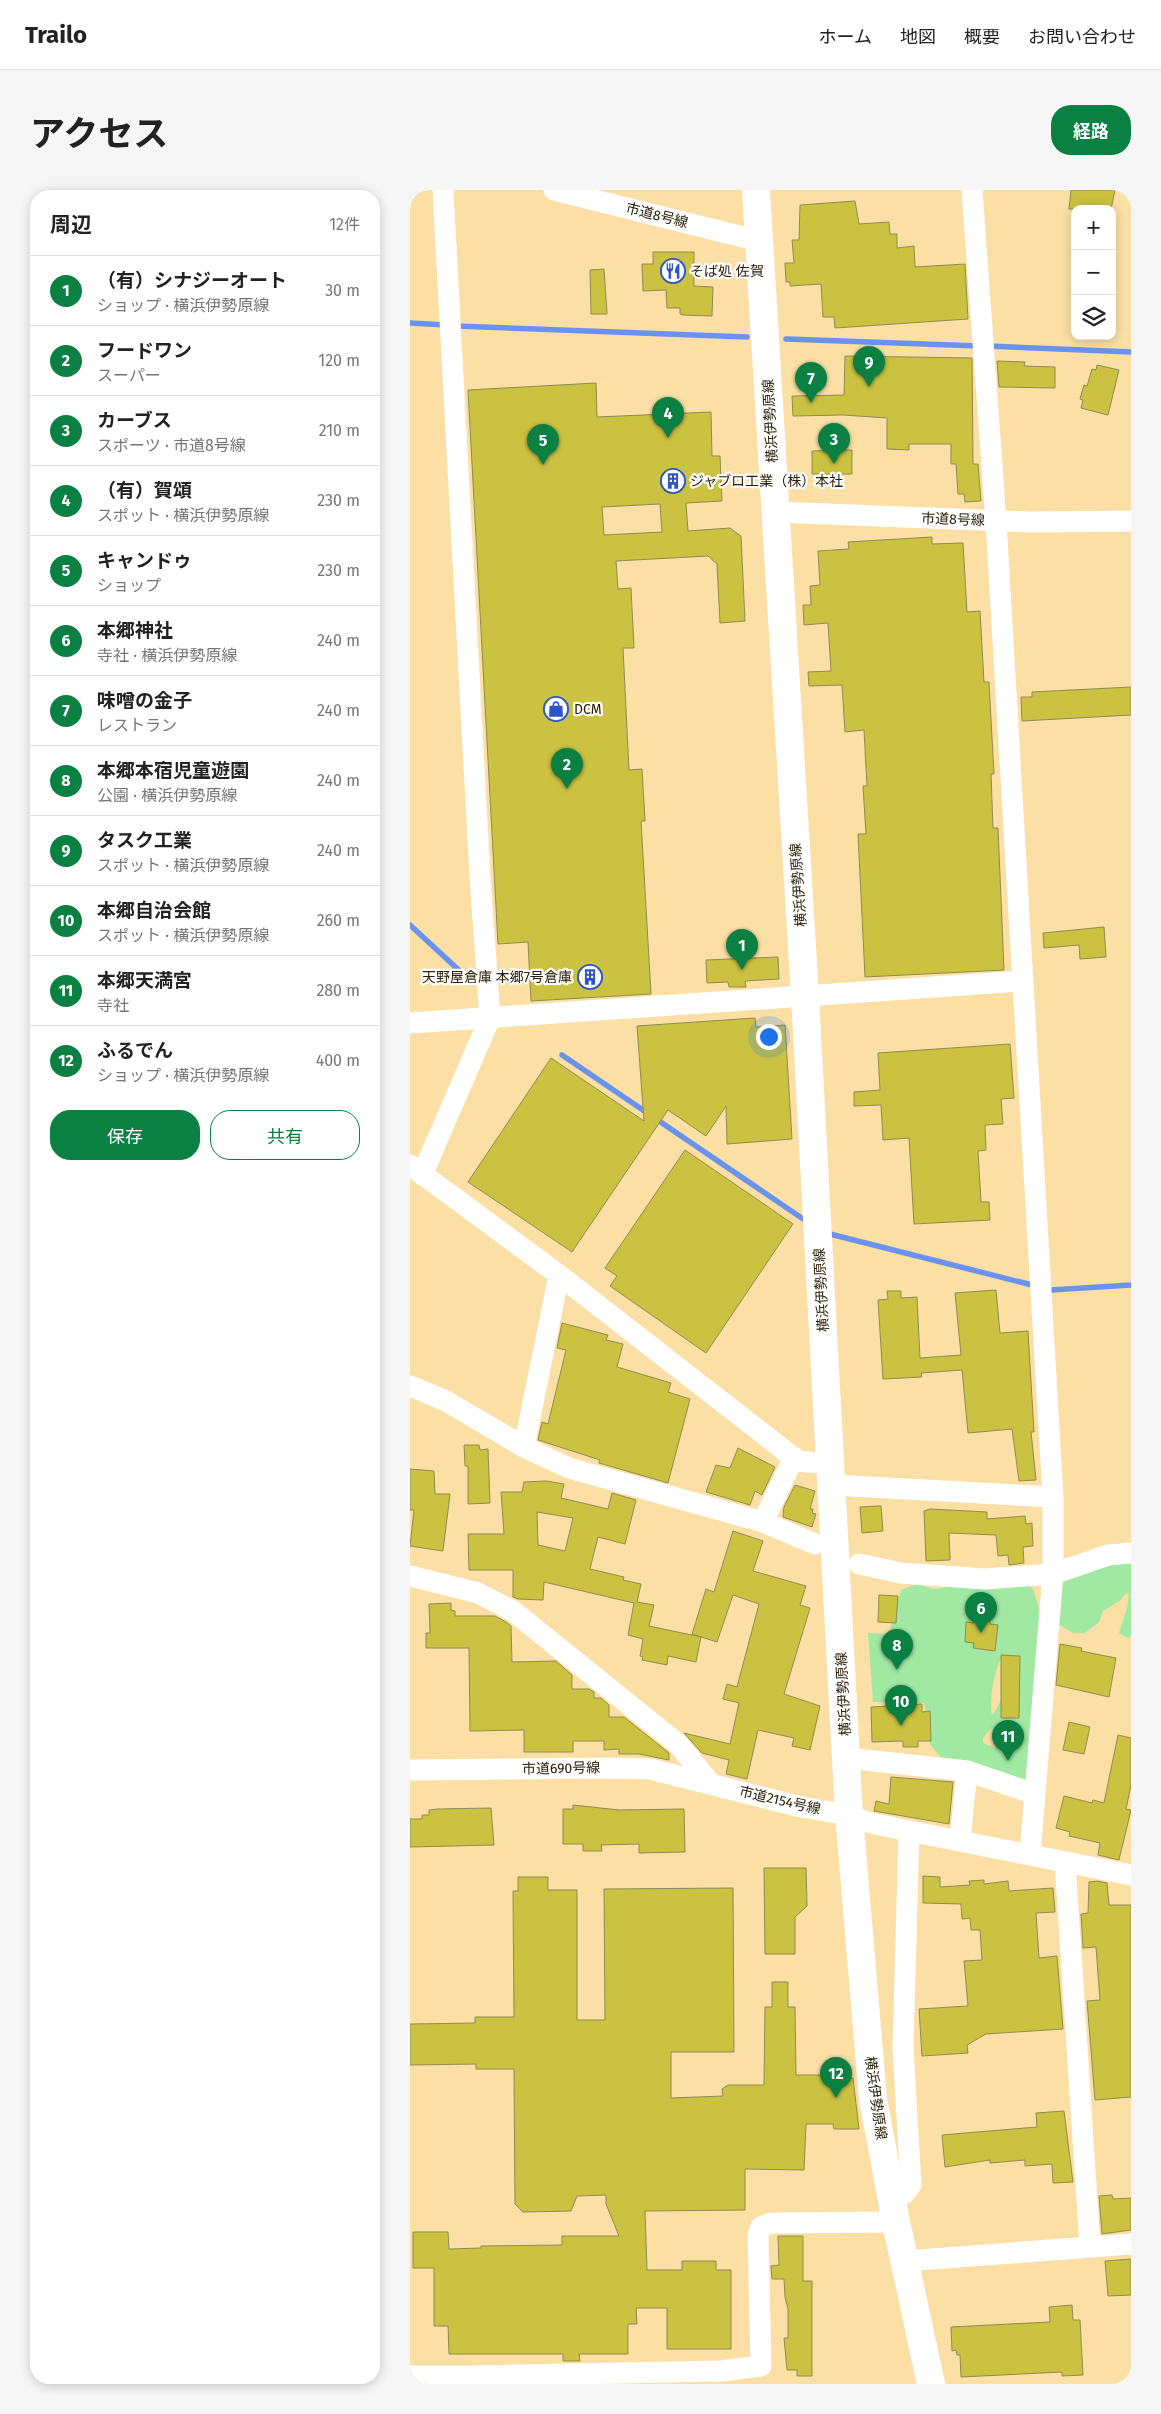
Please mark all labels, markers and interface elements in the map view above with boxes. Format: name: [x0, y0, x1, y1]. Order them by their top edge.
text: Trailo: [25, 21, 87, 49]
text: ホーム: [819, 26, 872, 48]
text: 地図: [900, 26, 936, 48]
text: 概要: [964, 26, 1000, 48]
text: お問い合わせ: [1028, 26, 1136, 48]
button: 経路: [1051, 105, 1131, 155]
text: アクセス: [30, 113, 168, 155]
street label: 市道8号線: [624, 200, 690, 231]
map controls: [1071, 205, 1116, 340]
button: +: [1071, 205, 1116, 250]
text: 周辺: [50, 212, 92, 238]
text: 12件: [329, 215, 360, 234]
button: −: [1071, 250, 1116, 295]
restaurant icon: そば処 佐賀: [660, 258, 686, 284]
place label: そば処 佐賀: [690, 263, 764, 280]
text: （有）シナジーオート: [97, 269, 287, 292]
text: 1: [62, 281, 70, 300]
text: 30 m: [325, 281, 360, 300]
button: layers: [1071, 295, 1116, 340]
text: ショップ · 横浜伊勢原線: [97, 296, 269, 315]
text: フードワン: [97, 339, 192, 362]
pin: 9: [853, 346, 885, 387]
text: 2: [62, 351, 70, 370]
text: 120 m: [318, 351, 360, 370]
pin: 7: [795, 362, 827, 403]
text: スーパー: [97, 366, 161, 385]
street label: 横浜伊勢原線: [760, 379, 781, 463]
pin: 4: [652, 397, 684, 438]
text: カーブス: [97, 409, 172, 432]
text: 3: [62, 421, 70, 440]
text: 210 m: [319, 421, 360, 440]
pin: 3: [818, 423, 850, 464]
pin: 5: [527, 424, 559, 465]
text: スポーツ · 市道8号線: [97, 436, 246, 455]
building icon: ジャブロ工業（株）本社: [660, 468, 686, 494]
place label: ジャブロ工業（株）本社: [690, 473, 843, 490]
text: （有）賀頌: [97, 479, 192, 502]
text: 4: [61, 491, 71, 510]
text: 230 m: [317, 491, 360, 510]
text: スポット · 横浜伊勢原線: [97, 506, 269, 525]
street label: 市道8号線: [921, 510, 985, 529]
text: キャンドゥ: [97, 549, 192, 572]
text: 5: [62, 561, 70, 580]
text: 230 m: [317, 561, 360, 580]
text: ショップ: [97, 576, 161, 595]
text: 本郷神社: [97, 619, 173, 642]
text: 6: [61, 631, 71, 650]
text: 240 m: [317, 631, 360, 650]
text: 寺社 · 横浜伊勢原線: [97, 646, 237, 665]
text: 味噌の金子: [97, 689, 192, 712]
shop icon: DCM: [543, 696, 569, 722]
text: 7: [62, 701, 70, 720]
text: 240 m: [317, 701, 360, 720]
place label: DCM: [574, 701, 602, 718]
text: レストラン: [97, 716, 177, 735]
pin: 2: [551, 748, 583, 789]
text: 本郷本宿児童遊園: [97, 759, 249, 782]
text: 8: [61, 771, 71, 790]
text: 240 m: [317, 771, 360, 790]
text: 公園 · 横浜伊勢原線: [97, 786, 237, 805]
text: タスク工業: [97, 829, 192, 852]
text: 9: [62, 841, 70, 860]
text: 240 m: [317, 841, 360, 860]
street label: 横浜伊勢原線: [787, 842, 810, 927]
text: スポット · 横浜伊勢原線: [97, 856, 269, 875]
text: 本郷自治会館: [97, 899, 211, 922]
text: 10: [58, 911, 74, 930]
text: 260 m: [317, 911, 360, 930]
text: スポット · 横浜伊勢原線: [97, 926, 269, 945]
pin: 1: [726, 929, 758, 970]
building icon: 天野屋倉庫 本郷7号倉庫: [577, 964, 603, 990]
text: 本郷天満宮: [97, 969, 192, 992]
place label: 天野屋倉庫 本郷7号倉庫: [422, 969, 572, 986]
text: 11: [59, 981, 73, 1000]
text: 280 m: [316, 981, 360, 1000]
text: 寺社: [97, 996, 129, 1015]
your location: [756, 1024, 782, 1050]
text: ふるでん: [97, 1039, 173, 1062]
text: 12: [58, 1051, 74, 1070]
text: 400 m: [316, 1051, 360, 1070]
text: ショップ · 横浜伊勢原線: [97, 1066, 269, 1085]
button: 保存: [50, 1110, 200, 1160]
button: 共有: [210, 1110, 360, 1160]
street label: 横浜伊勢原線: [811, 1248, 832, 1332]
pin: 6: [965, 1592, 997, 1633]
pin: 8: [881, 1629, 913, 1670]
street label: 横浜伊勢原線: [833, 1652, 854, 1736]
pin: 10: [885, 1685, 917, 1726]
pin: 11: [992, 1720, 1024, 1761]
street label: 市道690号線: [522, 1759, 600, 1778]
street label: 市道2154号線: [737, 1783, 822, 1818]
street label: 横浜伊勢原線: [861, 2055, 890, 2141]
pin: 12: [820, 2057, 852, 2098]

